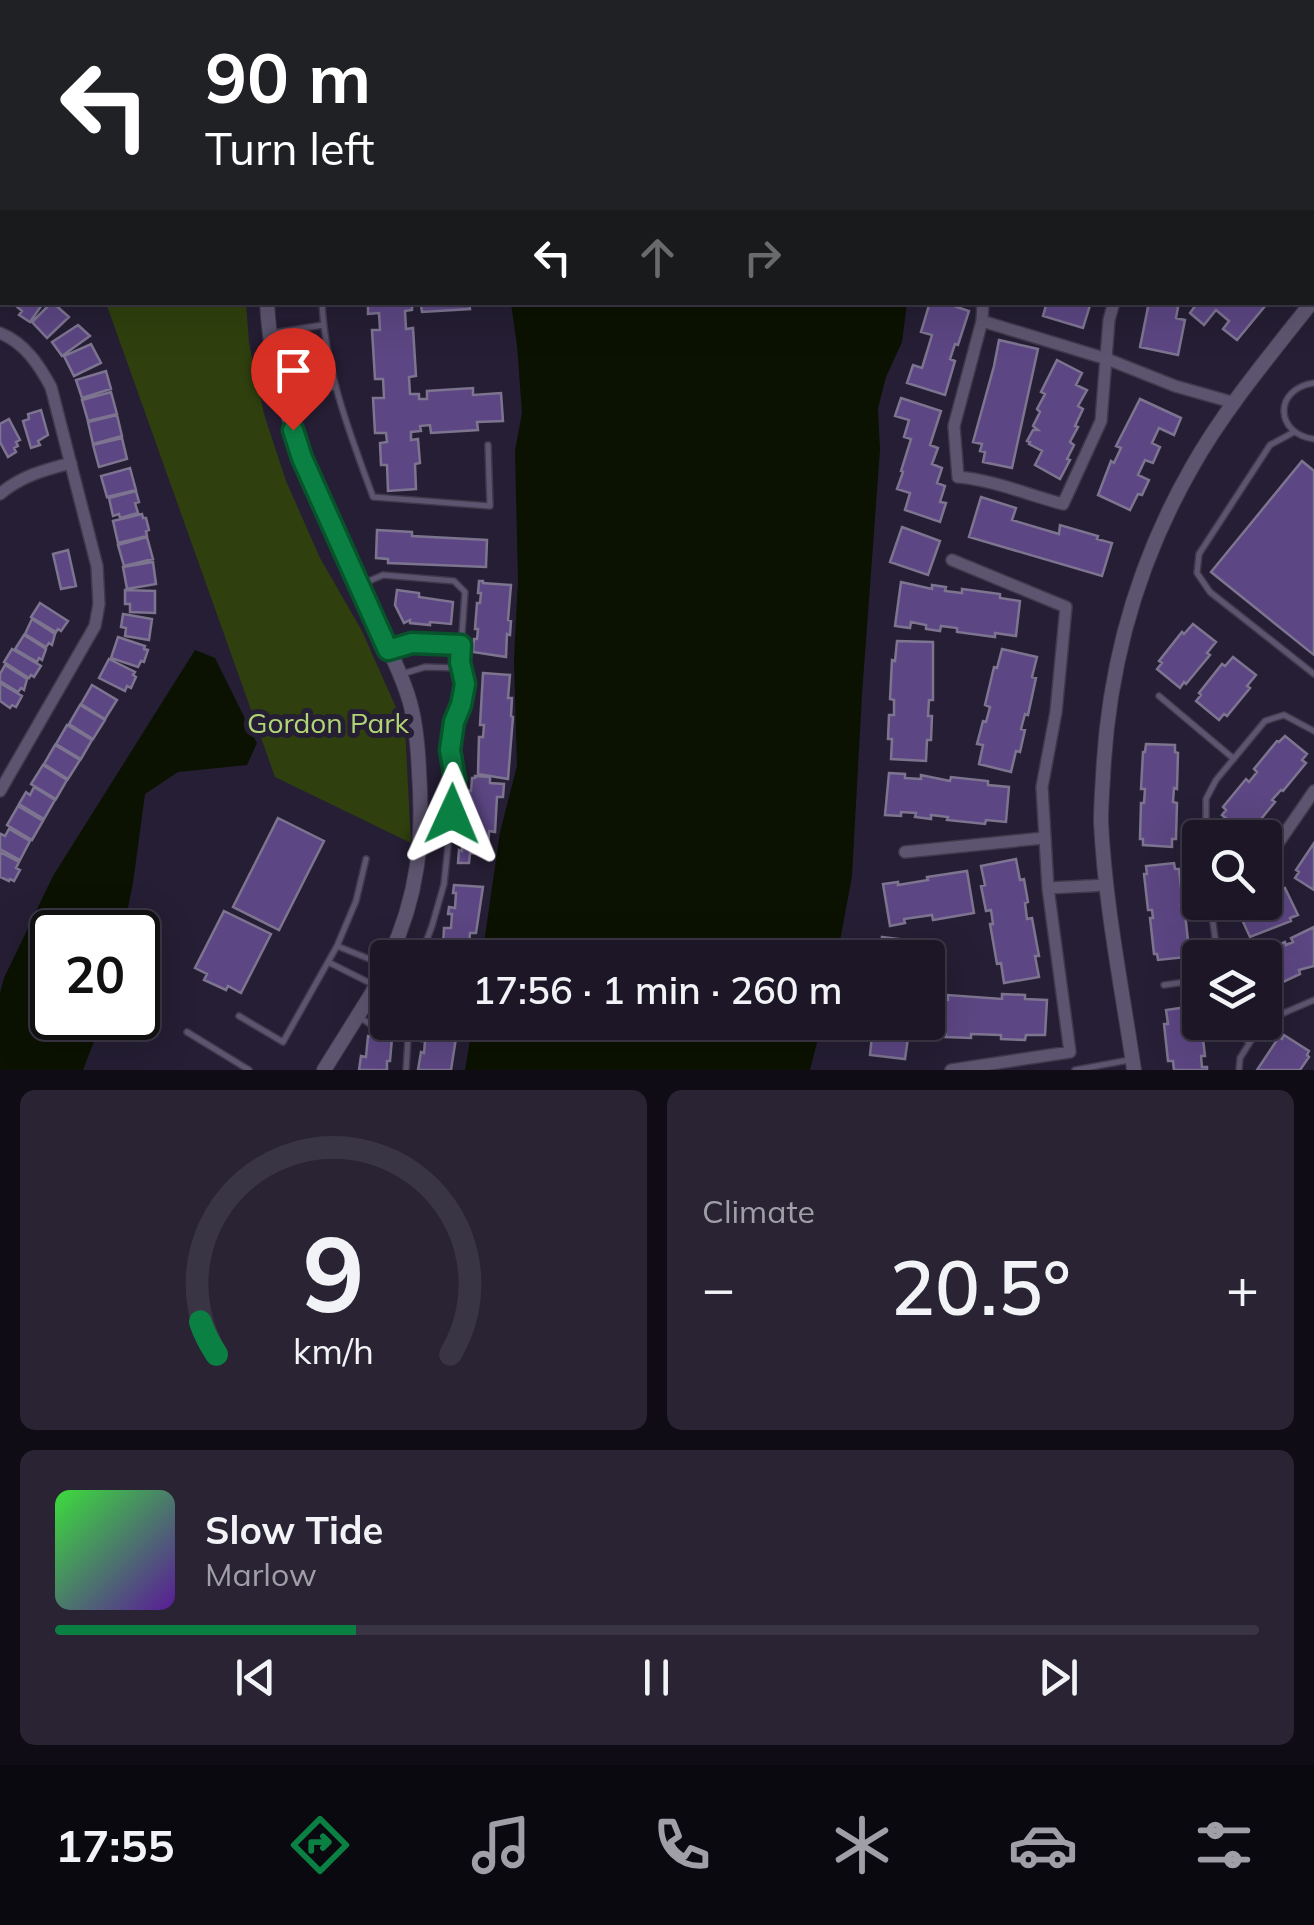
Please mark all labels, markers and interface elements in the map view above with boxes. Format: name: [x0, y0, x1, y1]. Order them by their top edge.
text: 90 m: [205, 33, 371, 121]
icon: left: [40, 40, 170, 170]
text: Turn left: [205, 120, 374, 176]
icon: left: [525, 230, 580, 285]
icon: ahead: [630, 230, 685, 285]
icon: right: [735, 230, 790, 285]
pin: [251, 328, 336, 431]
icon: arrive: [266, 343, 321, 398]
park label: Gordon Park: [247, 705, 410, 740]
position arrow: [400, 762, 504, 866]
map controls: [1182, 820, 1282, 1040]
button: search: [1182, 820, 1282, 920]
speed limit sign: 20: [30, 910, 160, 1040]
button: layers: [1182, 940, 1282, 1040]
text: 17:56 · 1 min · 260 m: [472, 966, 843, 1014]
text: Climate: [702, 1191, 815, 1231]
text: 9: [302, 1207, 365, 1338]
text: 20.5°: [890, 1240, 1071, 1334]
text: −: [702, 1253, 735, 1322]
text: +: [1226, 1253, 1259, 1322]
text: km/h: [293, 1328, 374, 1373]
text: Slow Tide: [205, 1506, 383, 1554]
text: Marlow: [205, 1554, 317, 1594]
icon: previous: [228, 1650, 283, 1705]
icon: pause: [629, 1650, 684, 1705]
icon: next: [1031, 1650, 1086, 1705]
icon: directions: [285, 1810, 355, 1880]
icon: music: [466, 1810, 536, 1880]
icon: phone: [647, 1810, 717, 1880]
icon: climate: [827, 1810, 897, 1880]
icon: car: [1008, 1810, 1078, 1880]
icon: filters: [1189, 1810, 1259, 1880]
text: 17:55: [55, 1817, 175, 1873]

